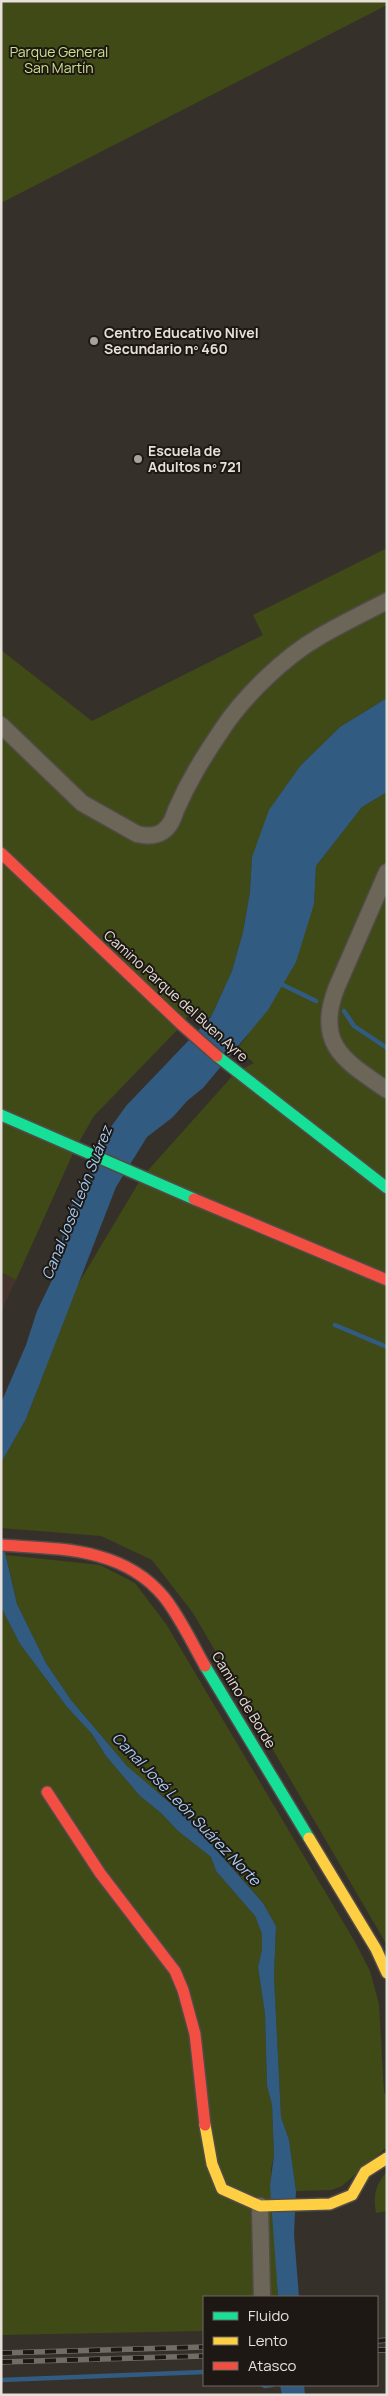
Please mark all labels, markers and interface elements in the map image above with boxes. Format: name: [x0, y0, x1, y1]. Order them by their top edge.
park label: Parque General San Martín: [10, 42, 108, 77]
place label: Centro Educativo Nivel Secundario nº 460: [104, 323, 259, 358]
marker: Centro Educativo Nivel Secundario nº 460: [88, 335, 100, 347]
place label: Escuela de Adultos nº 721: [148, 441, 242, 476]
marker: Escuela de Adultos nº 721: [132, 453, 144, 465]
street label: Camino Parque del Buen Ayre: [100, 926, 253, 1066]
water label: Canal José León Suárez: [36, 1121, 118, 1283]
street label: Camino de Borde: [208, 1648, 281, 1752]
water label: Canal José León Suárez Norte: [107, 1727, 266, 1891]
legend: [203, 2296, 378, 2386]
text: Fluido: [248, 2305, 289, 2326]
text: Lento: [248, 2330, 288, 2351]
text: Atasco: [248, 2355, 296, 2376]

